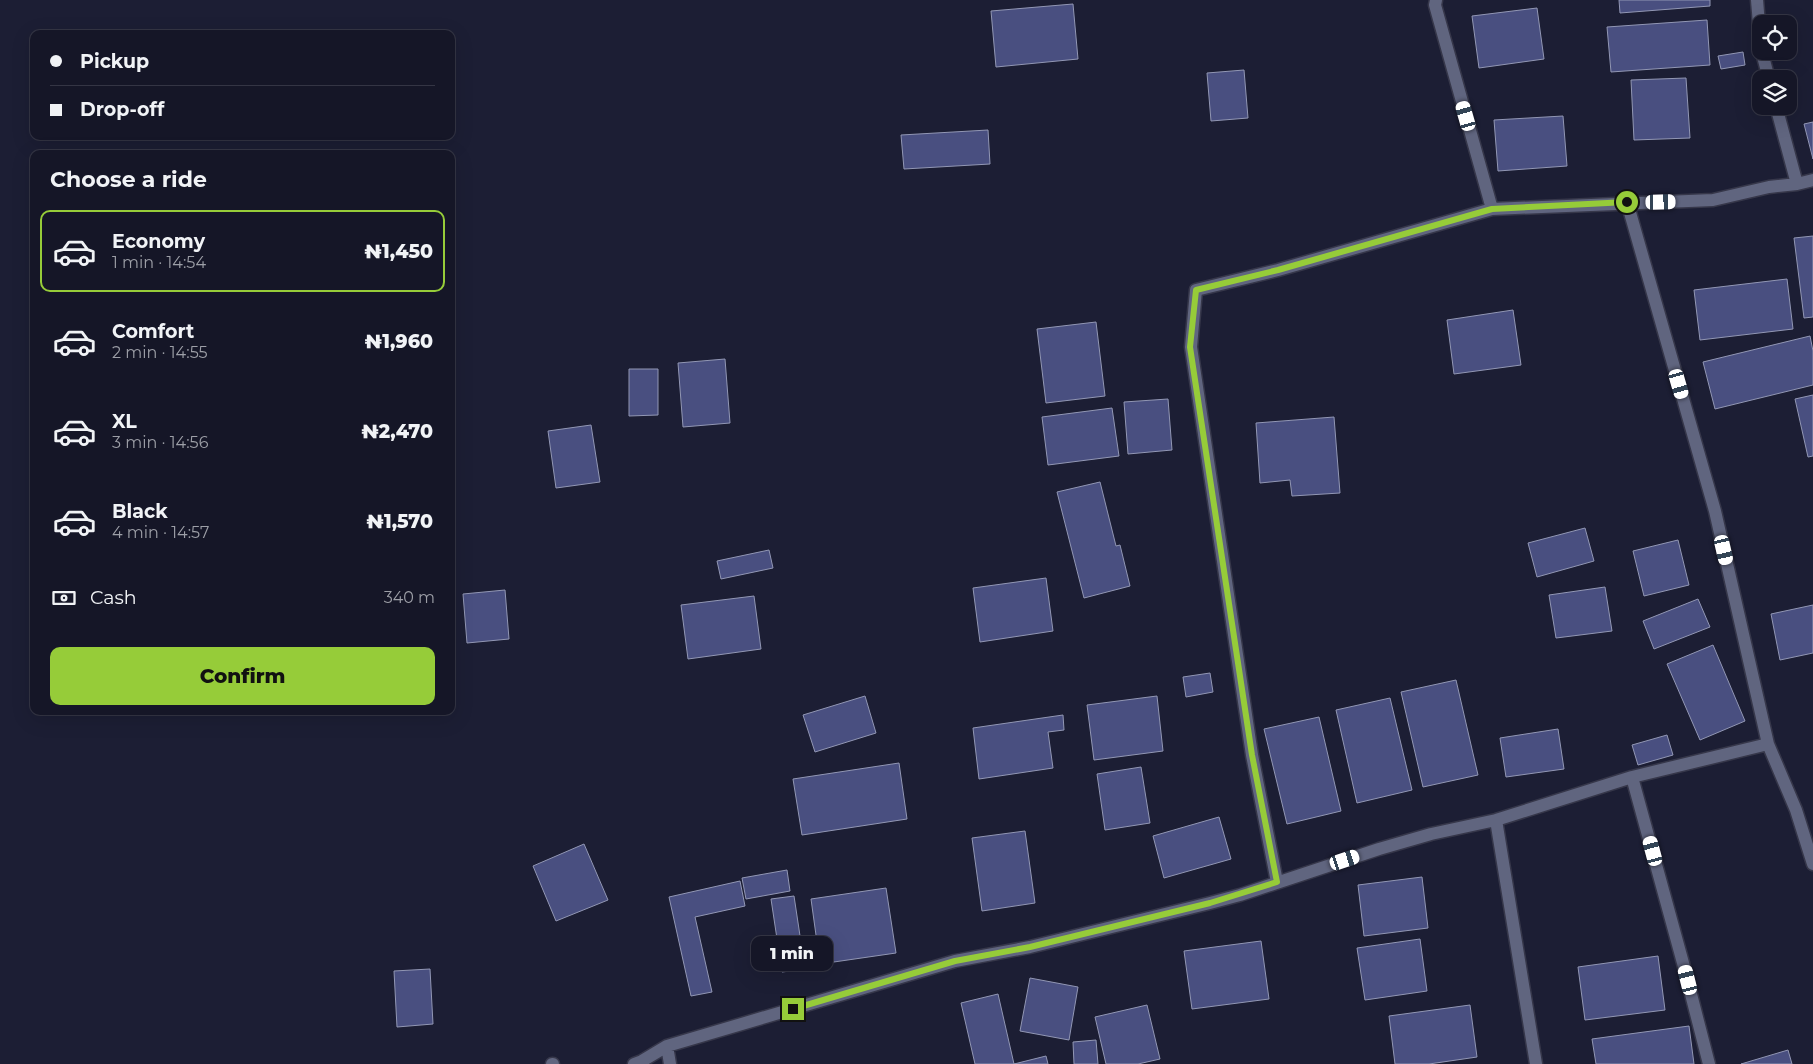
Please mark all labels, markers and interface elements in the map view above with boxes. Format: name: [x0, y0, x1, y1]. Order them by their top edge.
map controls: [1752, 15, 1797, 115]
button: locate: [1752, 15, 1797, 60]
text: Pickup: [80, 50, 149, 73]
button: layers: [1752, 70, 1797, 115]
text: Drop-off: [80, 98, 164, 121]
car: [1454, 100, 1477, 132]
text: Choose a ride: [50, 166, 207, 193]
route start: [1616, 191, 1638, 213]
car: [1645, 194, 1676, 210]
icon: car: [52, 229, 97, 274]
text: Economy: [112, 230, 205, 253]
text: ₦1,450: [365, 240, 433, 263]
text: 1 min · 14:54: [112, 253, 206, 272]
icon: car: [52, 319, 97, 364]
text: Comfort: [112, 320, 194, 343]
text: ₦1,960: [365, 330, 433, 353]
text: 2 min · 14:55: [112, 343, 208, 362]
car: [1667, 368, 1690, 400]
icon: car: [52, 409, 97, 454]
text: XL: [112, 410, 137, 433]
text: ₦2,470: [361, 420, 433, 443]
text: 3 min · 14:56: [112, 433, 208, 452]
icon: car: [52, 499, 97, 544]
text: Black: [112, 500, 168, 523]
text: ₦1,570: [367, 510, 433, 533]
text: 4 min · 14:57: [112, 523, 209, 542]
car: [1713, 534, 1734, 566]
icon: cash: [50, 584, 78, 612]
text: Cash: [90, 586, 137, 609]
text: 340 m: [384, 588, 435, 607]
button: Confirm: [50, 647, 435, 705]
car: [1641, 835, 1664, 867]
car: [1328, 848, 1361, 872]
callout: 1 min: [752, 936, 834, 972]
text: 1 min: [770, 944, 814, 963]
car: [1677, 964, 1698, 996]
route end: [782, 998, 804, 1020]

